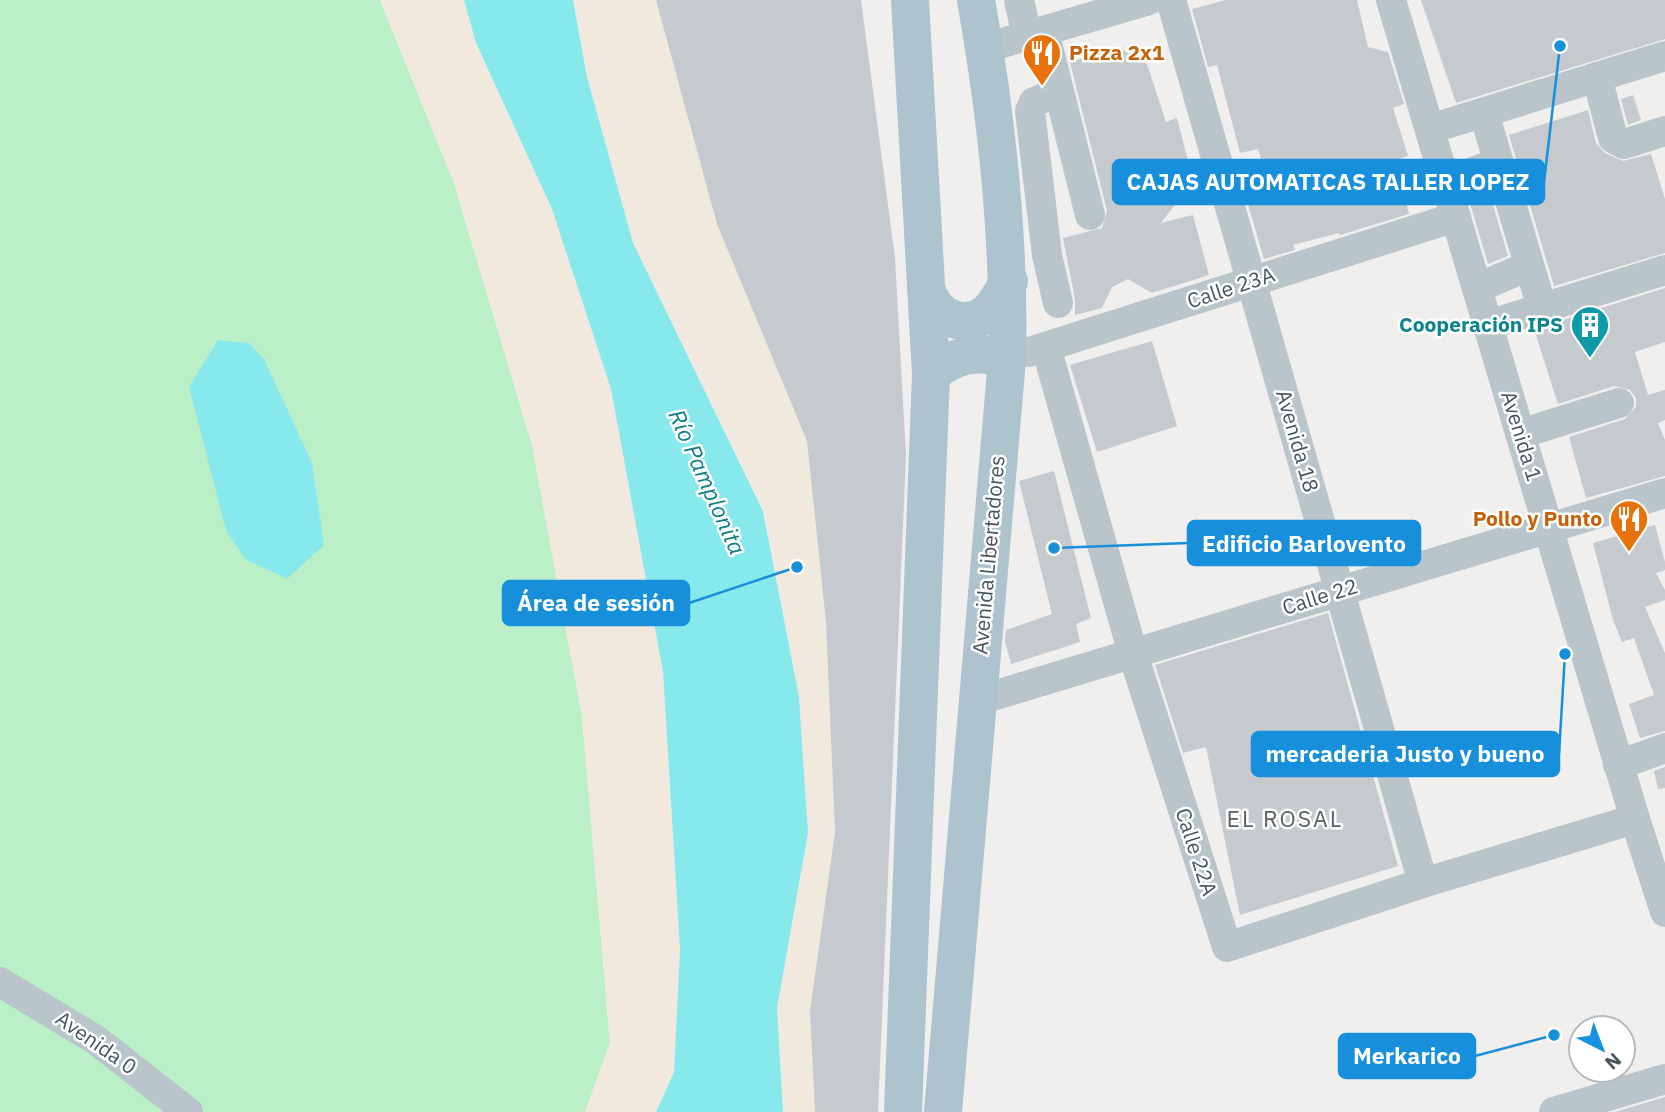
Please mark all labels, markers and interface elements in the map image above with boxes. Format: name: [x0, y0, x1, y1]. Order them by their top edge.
restaurant icon: Pizza 2x1: [1021, 32, 1063, 87]
place label: Pizza 2x1: [1069, 38, 1165, 66]
callout: CAJAS AUTOMATICAS TALLER LOPEZ: [1113, 160, 1544, 204]
text: CAJAS AUTOMATICAS TALLER LOPEZ: [1127, 166, 1530, 196]
street label: Calle 23A: [1183, 260, 1278, 314]
building icon: Cooperación IPS: [1569, 304, 1611, 359]
place label: Cooperación IPS: [1399, 310, 1563, 338]
street label: Avenida 18: [1270, 386, 1326, 495]
street label: Avenida 1: [1495, 387, 1549, 484]
water label: Río Pamplonita: [662, 404, 753, 559]
street label: Avenida Libertadores: [965, 454, 1011, 655]
restaurant icon: Pollo y Punto: [1608, 498, 1650, 553]
place label: Pollo y Punto: [1473, 504, 1602, 532]
callout: Edificio Barlovento: [1188, 521, 1420, 565]
text: Edificio Barlovento: [1202, 528, 1406, 558]
street label: Calle 22: [1279, 571, 1361, 621]
callout: Área de sesión: [503, 581, 689, 625]
text: Área de sesión: [517, 587, 675, 617]
callout: mercaderia Justo y bueno: [1252, 732, 1559, 776]
text: mercaderia Justo y bueno: [1265, 738, 1545, 768]
district label: EL ROSAL: [1227, 803, 1343, 833]
street label: Calle 22A: [1170, 804, 1224, 899]
street label: Avenida 0: [51, 1004, 143, 1080]
north arrow: [1567, 1014, 1637, 1084]
callout: Merkarico: [1339, 1034, 1475, 1078]
text: Merkarico: [1353, 1040, 1461, 1070]
text: N: [1600, 1048, 1627, 1075]

